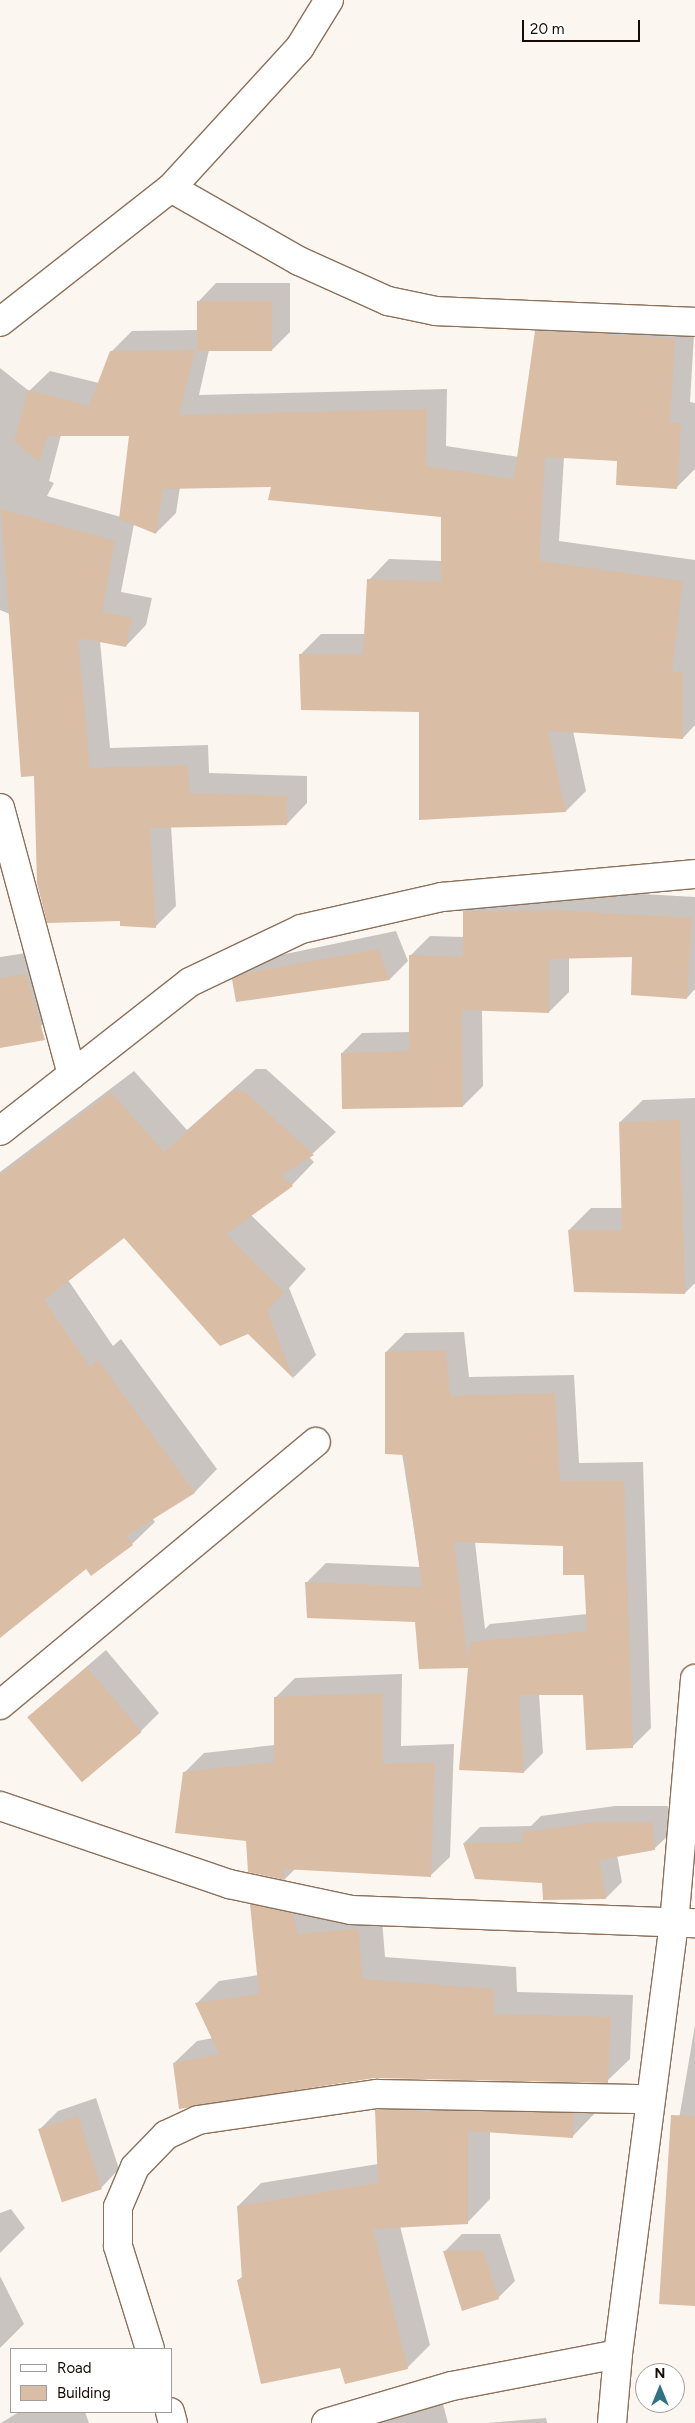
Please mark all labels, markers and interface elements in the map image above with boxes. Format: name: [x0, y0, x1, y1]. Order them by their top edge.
scale bar: [525, 10, 642, 42]
text: 20 m: [530, 20, 564, 38]
legend: [10, 2348, 172, 2413]
text: Road: [57, 2359, 92, 2377]
north arrow: [635, 2363, 685, 2413]
text: N: [655, 2365, 665, 2382]
text: Building: [57, 2384, 111, 2402]

